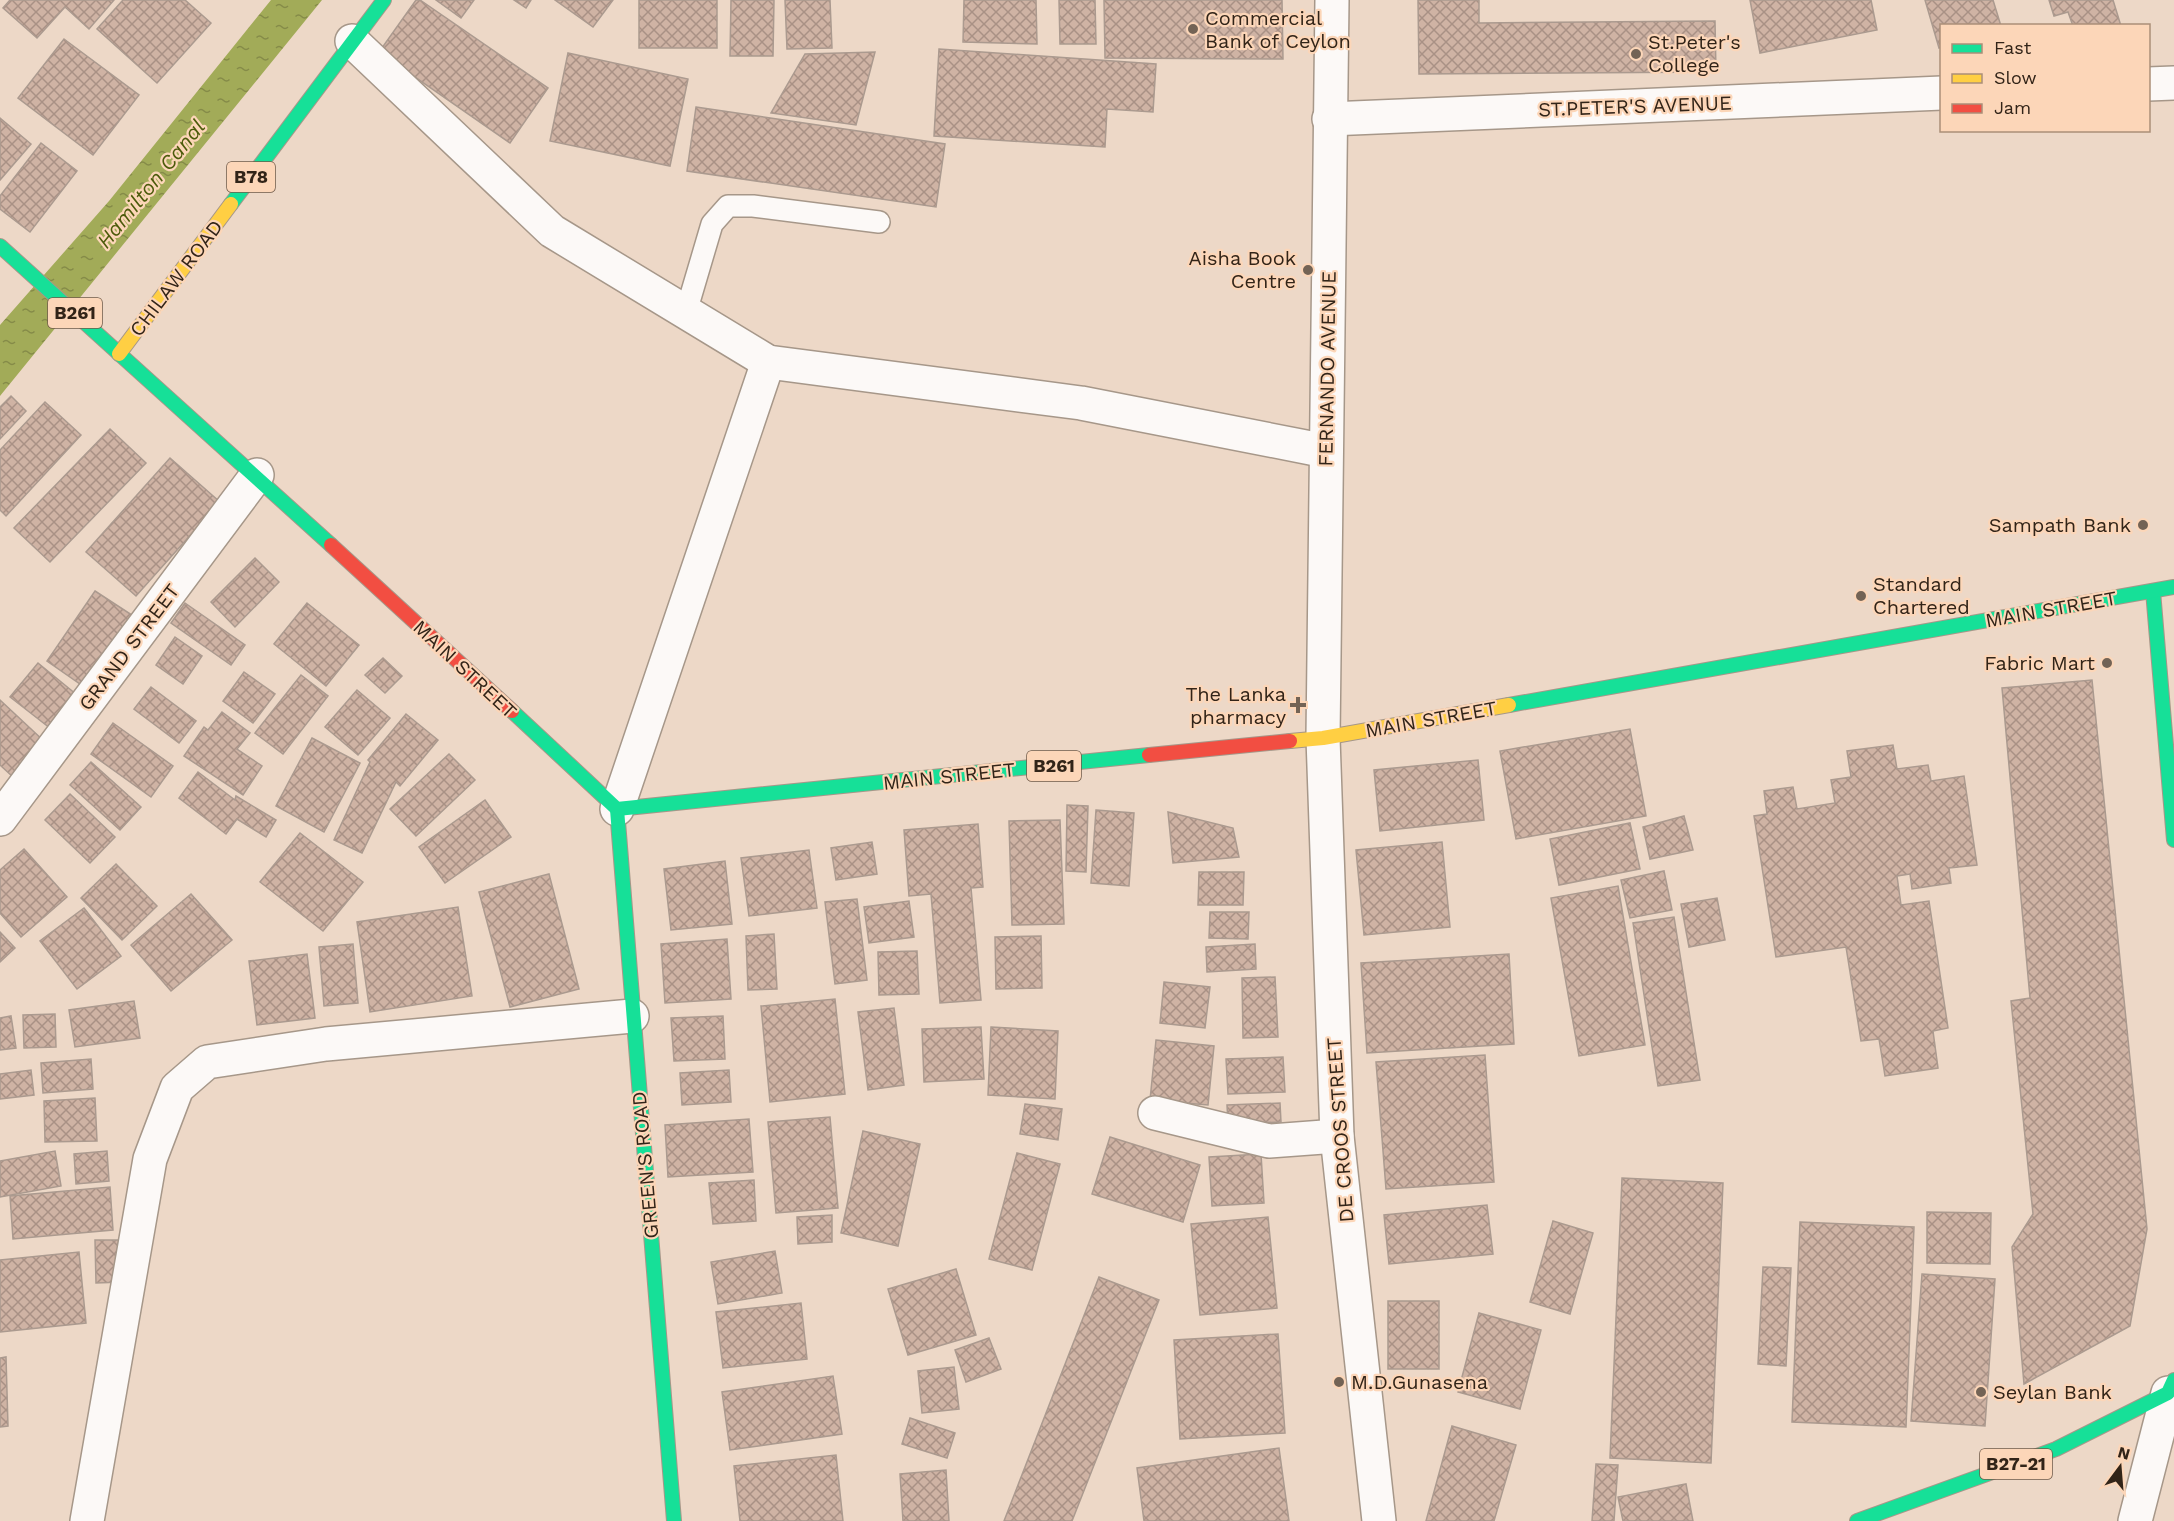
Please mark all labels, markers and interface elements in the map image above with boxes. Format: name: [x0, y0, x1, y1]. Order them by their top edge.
place label: Commercial Bank of Ceylon: [1205, 6, 1351, 53]
marker: Commercial Bank of Ceylon: [1186, 22, 1200, 36]
legend: [1940, 24, 2150, 132]
place label: St.Peter's College: [1648, 30, 1741, 77]
text: Fast: [1994, 37, 2032, 58]
marker: St.Peter's College: [1629, 47, 1643, 61]
text: Slow: [1994, 67, 2037, 88]
street label: ST.PETER'S AVENUE: [1538, 91, 1732, 121]
text: Jam: [1994, 97, 2031, 118]
water label: Hamilton Canal: [91, 114, 210, 253]
road number: B78: [227, 162, 275, 192]
street label: CHILAW ROAD: [124, 215, 228, 341]
place label: Aisha Book Centre: [1188, 246, 1296, 293]
marker: Aisha Book Centre: [1301, 263, 1315, 277]
street label: FERNANDO AVENUE: [1313, 271, 1341, 467]
road number: B261: [48, 298, 102, 328]
place label: Sampath Bank: [1989, 513, 2131, 537]
marker: Sampath Bank: [2136, 518, 2150, 532]
place label: Standard Chartered: [1873, 572, 1970, 619]
street label: GRAND STREET: [74, 579, 184, 715]
street label: MAIN STREET: [1983, 586, 2119, 632]
marker: Standard Chartered: [1854, 589, 1868, 603]
street label: MAIN STREET: [408, 615, 522, 723]
place label: Fabric Mart: [1984, 651, 2096, 675]
marker: Fabric Mart: [2100, 656, 2114, 670]
place label: The Lanka pharmacy: [1185, 682, 1287, 729]
street label: MAIN STREET: [1363, 696, 1499, 742]
marker: The Lanka pharmacy: [1291, 698, 1305, 712]
road number: B261: [1027, 751, 1081, 781]
street label: MAIN STREET: [882, 757, 1016, 795]
street label: DE CROOS STREET: [1322, 1037, 1358, 1223]
street label: GREEN'S ROAD: [627, 1090, 663, 1240]
place label: M.D.Gunasena: [1351, 1370, 1488, 1394]
marker: M.D.Gunasena: [1332, 1375, 1346, 1389]
place label: Seylan Bank: [1993, 1380, 2112, 1404]
marker: Seylan Bank: [1974, 1385, 1988, 1399]
north arrow: [2090, 1437, 2150, 1497]
text: N: [2116, 1442, 2132, 1464]
road number: B27-21: [1980, 1449, 2052, 1479]

